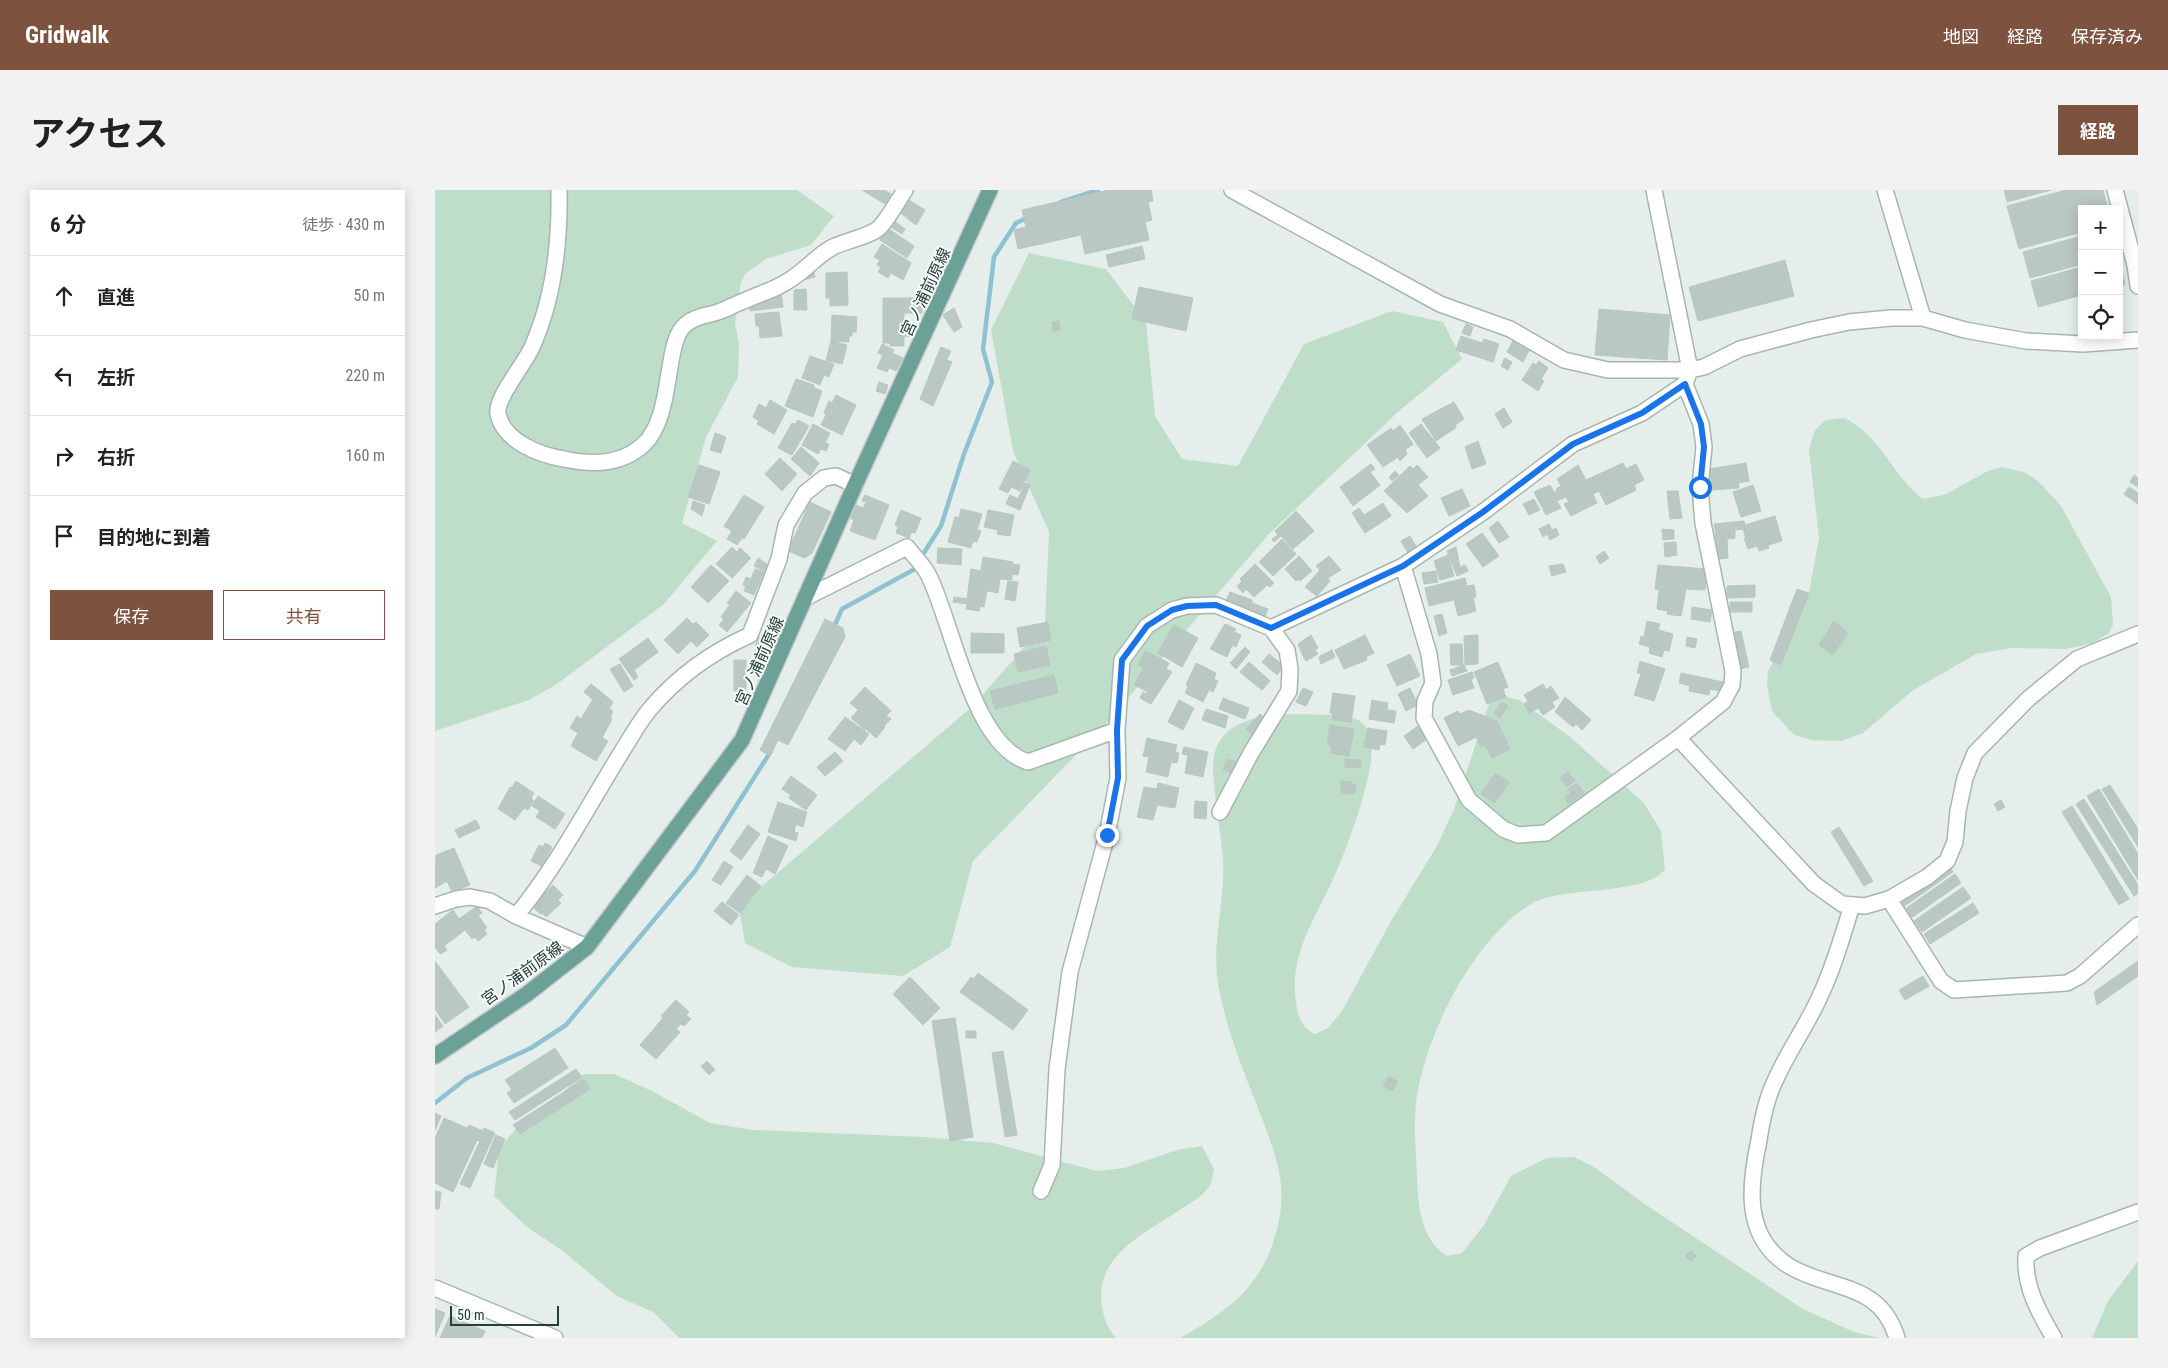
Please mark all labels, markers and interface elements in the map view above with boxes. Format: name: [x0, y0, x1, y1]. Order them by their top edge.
text: Gridwalk: [25, 21, 109, 49]
text: 地図: [1943, 26, 1979, 47]
text: 経路: [2007, 26, 2043, 47]
text: 保存済み: [2071, 26, 2143, 47]
button: 経路: [2058, 105, 2138, 155]
text: アクセス: [30, 114, 168, 155]
map controls: [2078, 205, 2123, 340]
button: +: [2078, 205, 2123, 250]
text: 6 分: [50, 213, 86, 237]
text: 徒歩 · 430 m: [302, 215, 385, 234]
street label: 宮ノ浦前原線: [897, 245, 954, 340]
button: −: [2078, 250, 2123, 295]
icon: ahead: [50, 282, 78, 310]
text: 直進: [97, 286, 135, 309]
text: 50 m: [353, 286, 385, 305]
button: locate: [2078, 295, 2123, 340]
icon: left: [50, 362, 78, 390]
text: 左折: [97, 366, 135, 389]
text: 220 m: [346, 366, 385, 385]
icon: right: [50, 442, 78, 470]
text: 右折: [97, 446, 135, 469]
text: 160 m: [346, 446, 385, 465]
route start: [1689, 476, 1712, 499]
icon: arrive: [50, 522, 78, 550]
text: 目的地に到着: [97, 526, 211, 549]
button: 保存: [50, 590, 213, 640]
button: 共有: [223, 590, 385, 640]
street label: 宮ノ浦前原線: [731, 613, 788, 709]
route end: [1096, 824, 1119, 847]
street label: 宮ノ浦前原線: [478, 938, 567, 1009]
scale bar: [450, 1303, 559, 1326]
text: 50 m: [457, 1307, 485, 1323]

